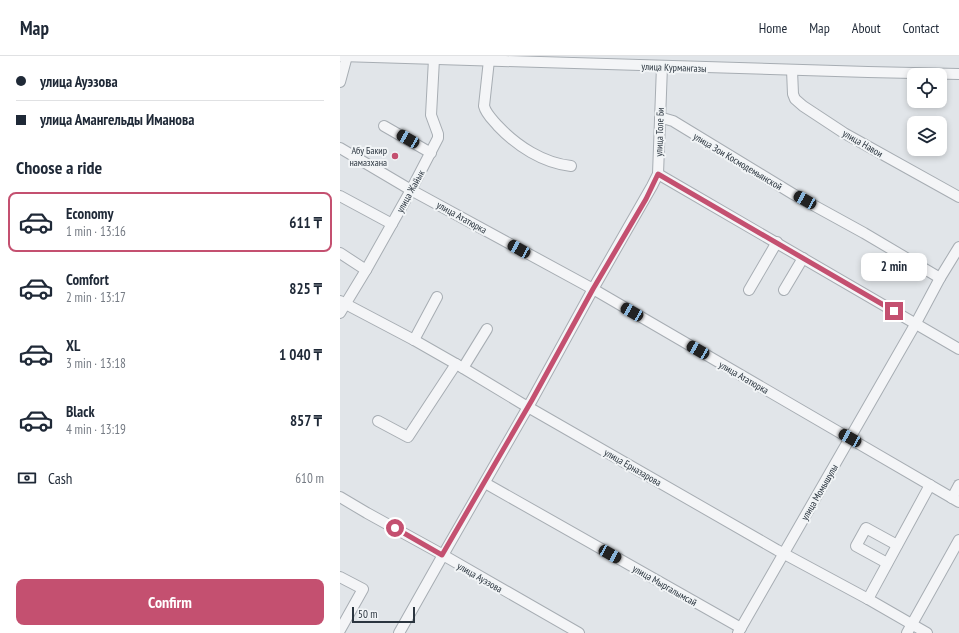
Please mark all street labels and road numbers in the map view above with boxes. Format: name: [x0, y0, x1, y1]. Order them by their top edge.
street label: улица Курмангазы: [641, 60, 707, 75]
street label: улица Толе Би: [652, 107, 667, 157]
street label: улица Навои: [840, 127, 885, 160]
street label: улица Зои Космодемьянской: [691, 130, 785, 193]
street label: улица Жайык: [393, 168, 428, 215]
street label: улица Ататюрка: [434, 198, 489, 237]
street label: улица Ататюрка: [717, 358, 771, 397]
street label: улица Ерназарова: [602, 446, 664, 489]
street label: улица Момышулы: [798, 462, 841, 523]
street label: улица Ауэзова: [455, 559, 505, 596]
street label: улица Мыргалымсай: [630, 562, 699, 609]

